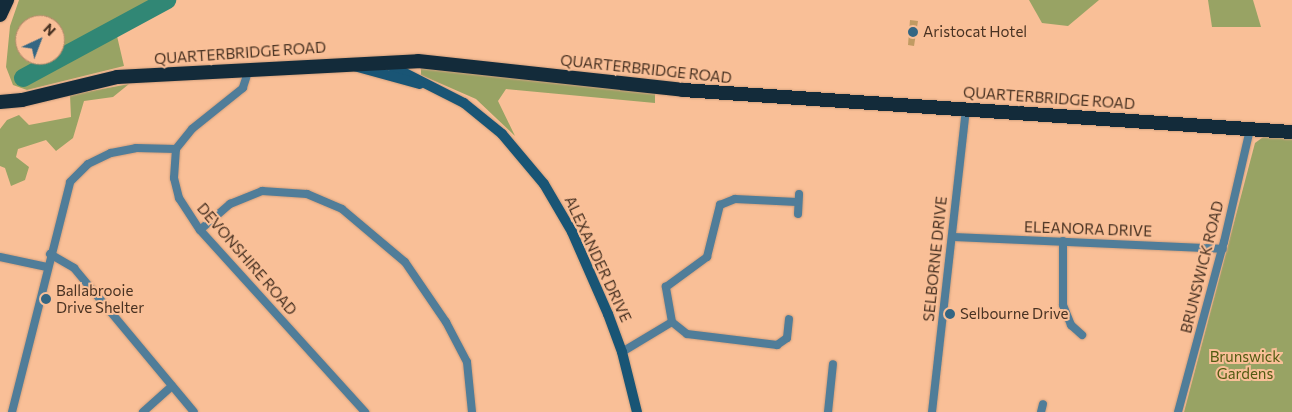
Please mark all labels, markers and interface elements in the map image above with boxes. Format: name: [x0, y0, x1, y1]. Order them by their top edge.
north arrow: [15, 15, 65, 65]
text: N: [40, 20, 60, 39]
place label: Aristocat Hotel: [923, 23, 1027, 41]
marker: Aristocat Hotel: [907, 26, 919, 38]
street label: QUARTERBRIDGE ROAD: [153, 38, 327, 68]
street label: QUARTERBRIDGE ROAD: [559, 51, 733, 87]
street label: QUARTERBRIDGE ROAD: [962, 83, 1136, 113]
street label: ALEXANDER DRIVE: [561, 193, 635, 325]
street label: SELBORNE DRIVE: [919, 195, 951, 323]
street label: DEVONSHIRE ROAD: [193, 199, 301, 319]
street label: BRUNSWICK ROAD: [1177, 199, 1227, 335]
street label: ELEANORA DRIVE: [1024, 218, 1152, 240]
place label: Ballabrooie Drive Shelter: [56, 281, 144, 316]
marker: Ballabrooie Drive Shelter: [40, 293, 52, 305]
place label: Selbourne Drive: [960, 305, 1068, 323]
marker: Selbourne Drive: [944, 308, 956, 320]
park label: Brunswick Gardens: [1210, 347, 1280, 382]

